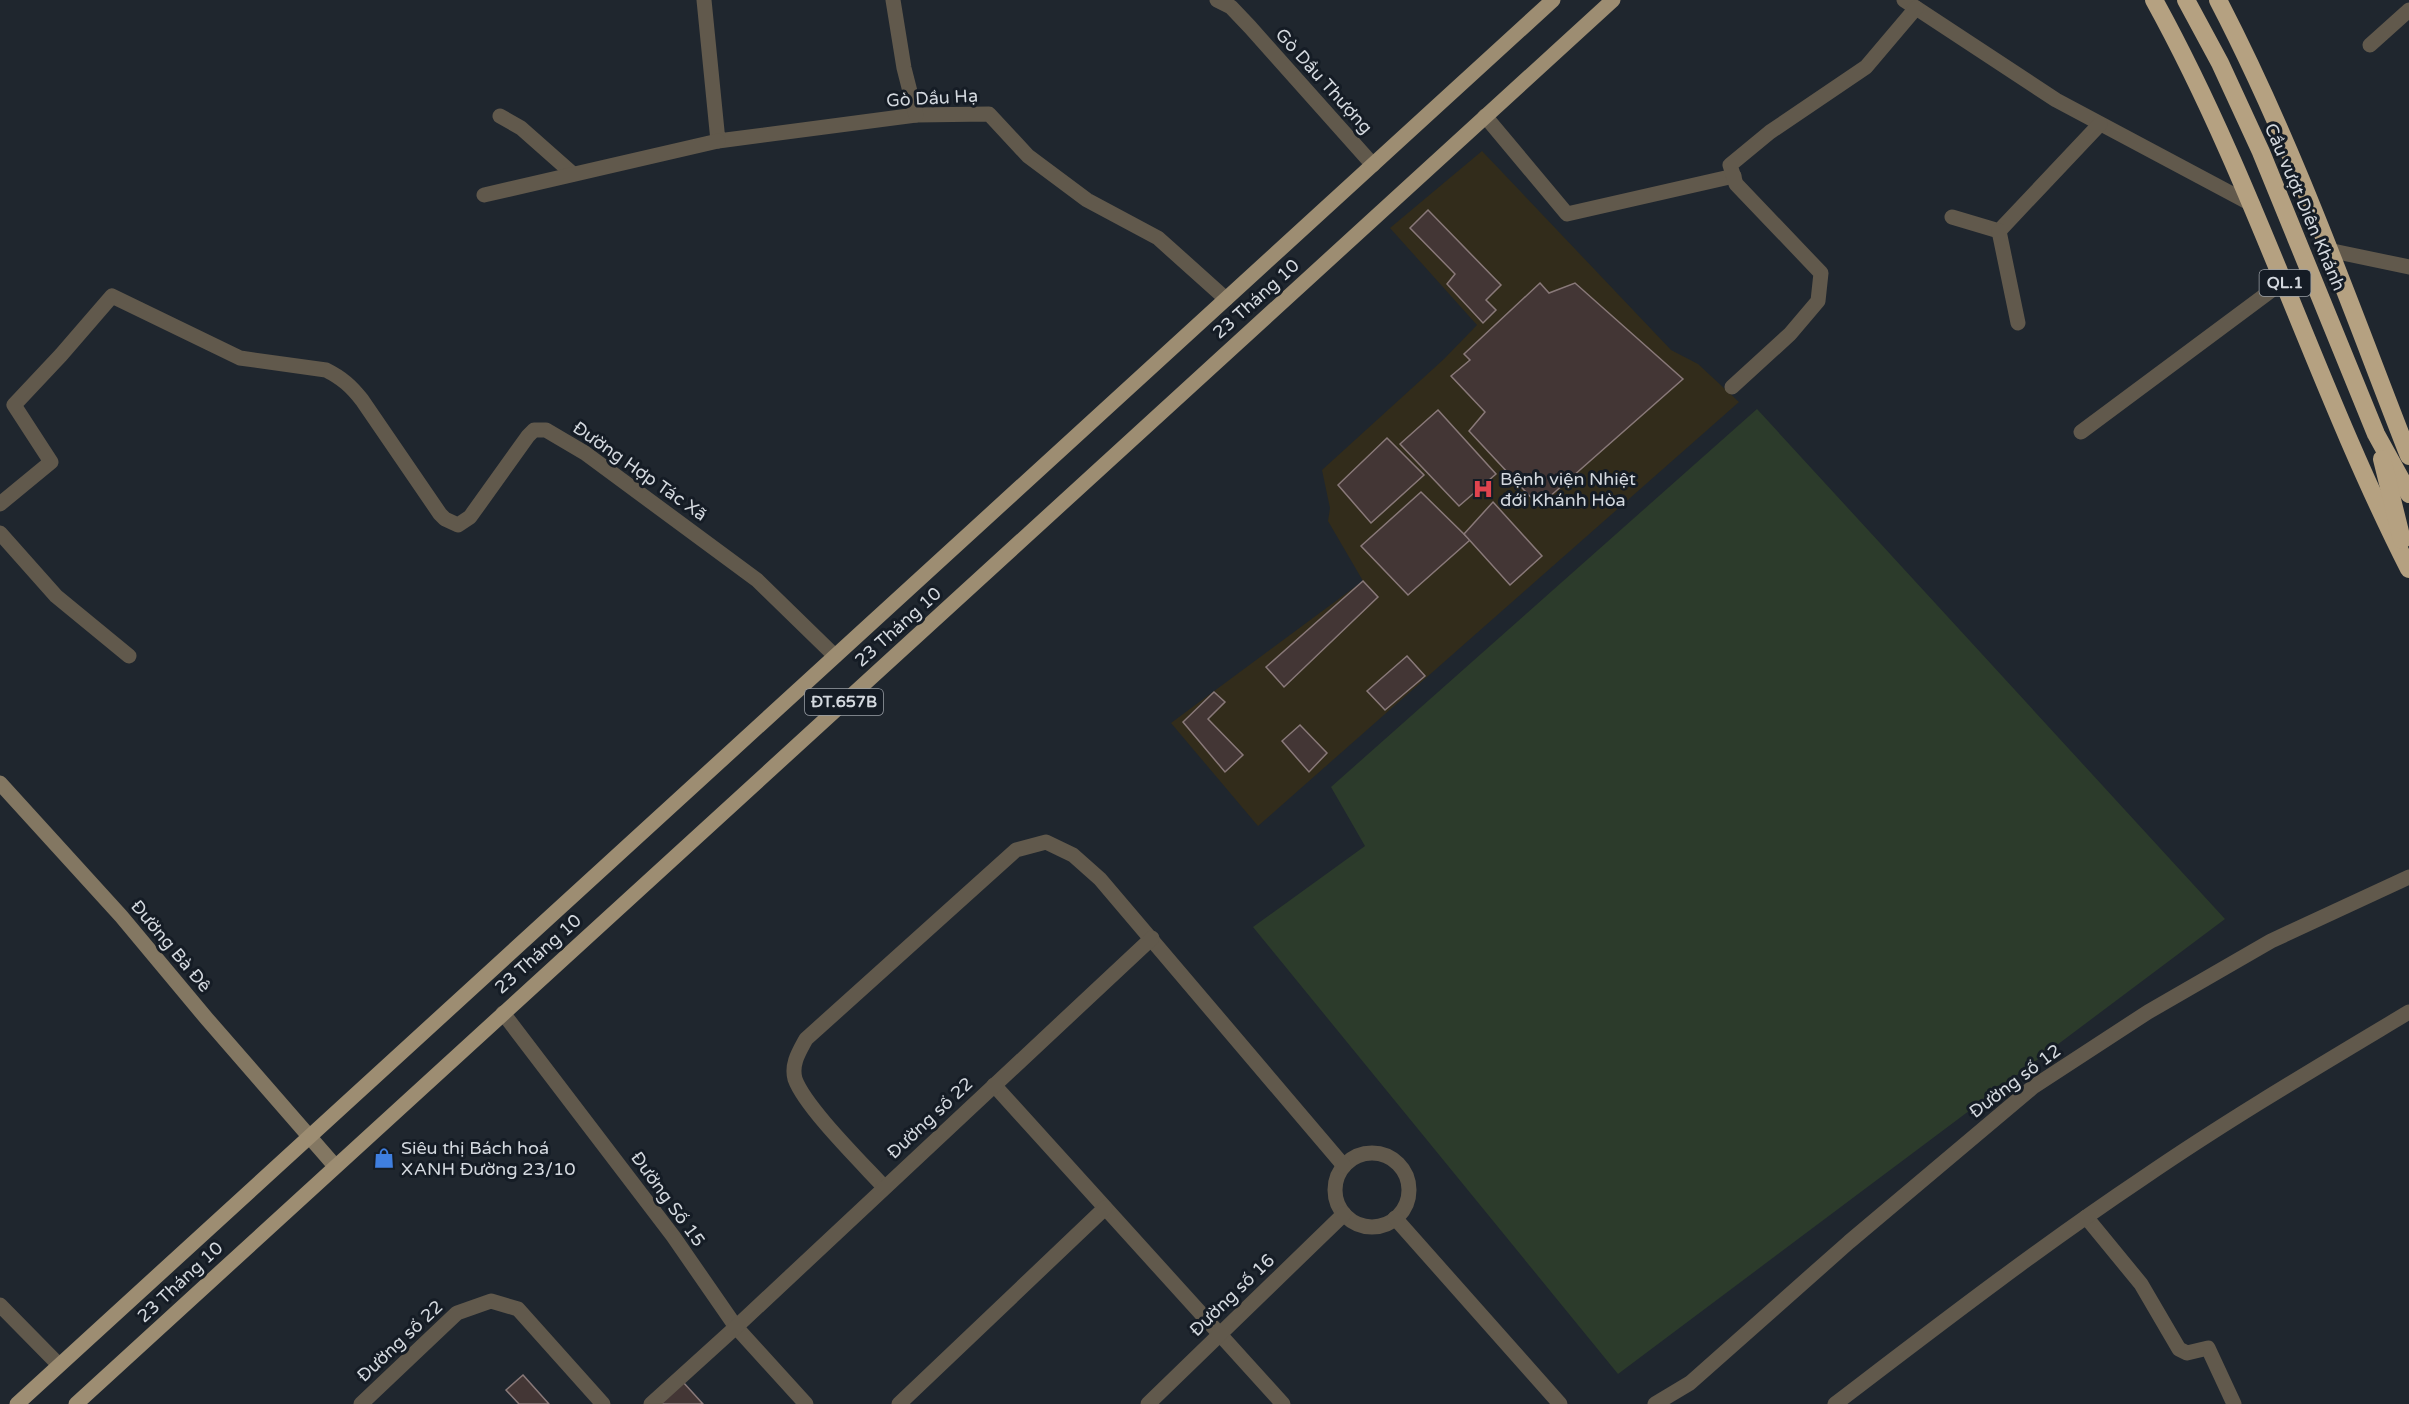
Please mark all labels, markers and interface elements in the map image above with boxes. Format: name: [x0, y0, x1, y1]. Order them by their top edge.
street label: Gò Dầu Thượng: [1271, 24, 1377, 138]
street label: Gò Dầu Hạ: [885, 85, 979, 111]
street label: Cầu vượt Diên Khánh: [2260, 120, 2350, 294]
street label: 23 Tháng 10: [1208, 254, 1304, 344]
road number: QL.1: [2260, 270, 2310, 296]
street label: Đường Hợp Tác Xã: [569, 416, 711, 526]
place label: Bệnh viện Nhiệt đới Khánh Hòa: [1500, 468, 1636, 511]
hospital icon: Bệnh viện Nhiệt đới Khánh Hòa: [1471, 477, 1495, 501]
street label: 23 Tháng 10: [850, 582, 946, 672]
road number: ĐT.657B: [805, 689, 883, 715]
street label: Đường Bà Đê: [126, 896, 216, 996]
street label: 23 Tháng 10: [490, 909, 586, 999]
street label: Đường số 12: [1965, 1039, 2065, 1123]
street label: Đường số 22: [882, 1073, 978, 1163]
place label: Siêu thị Bách hoá XANH Đường 23/10: [401, 1137, 576, 1180]
shop icon: Siêu thị Bách hoá XANH Đường 23/10: [372, 1146, 396, 1170]
street label: Đường Số 15: [626, 1147, 710, 1251]
street label: 23 Tháng 10: [133, 1237, 227, 1327]
street label: Đường số 16: [1185, 1249, 1279, 1341]
street label: Đường số 22: [352, 1296, 448, 1386]

